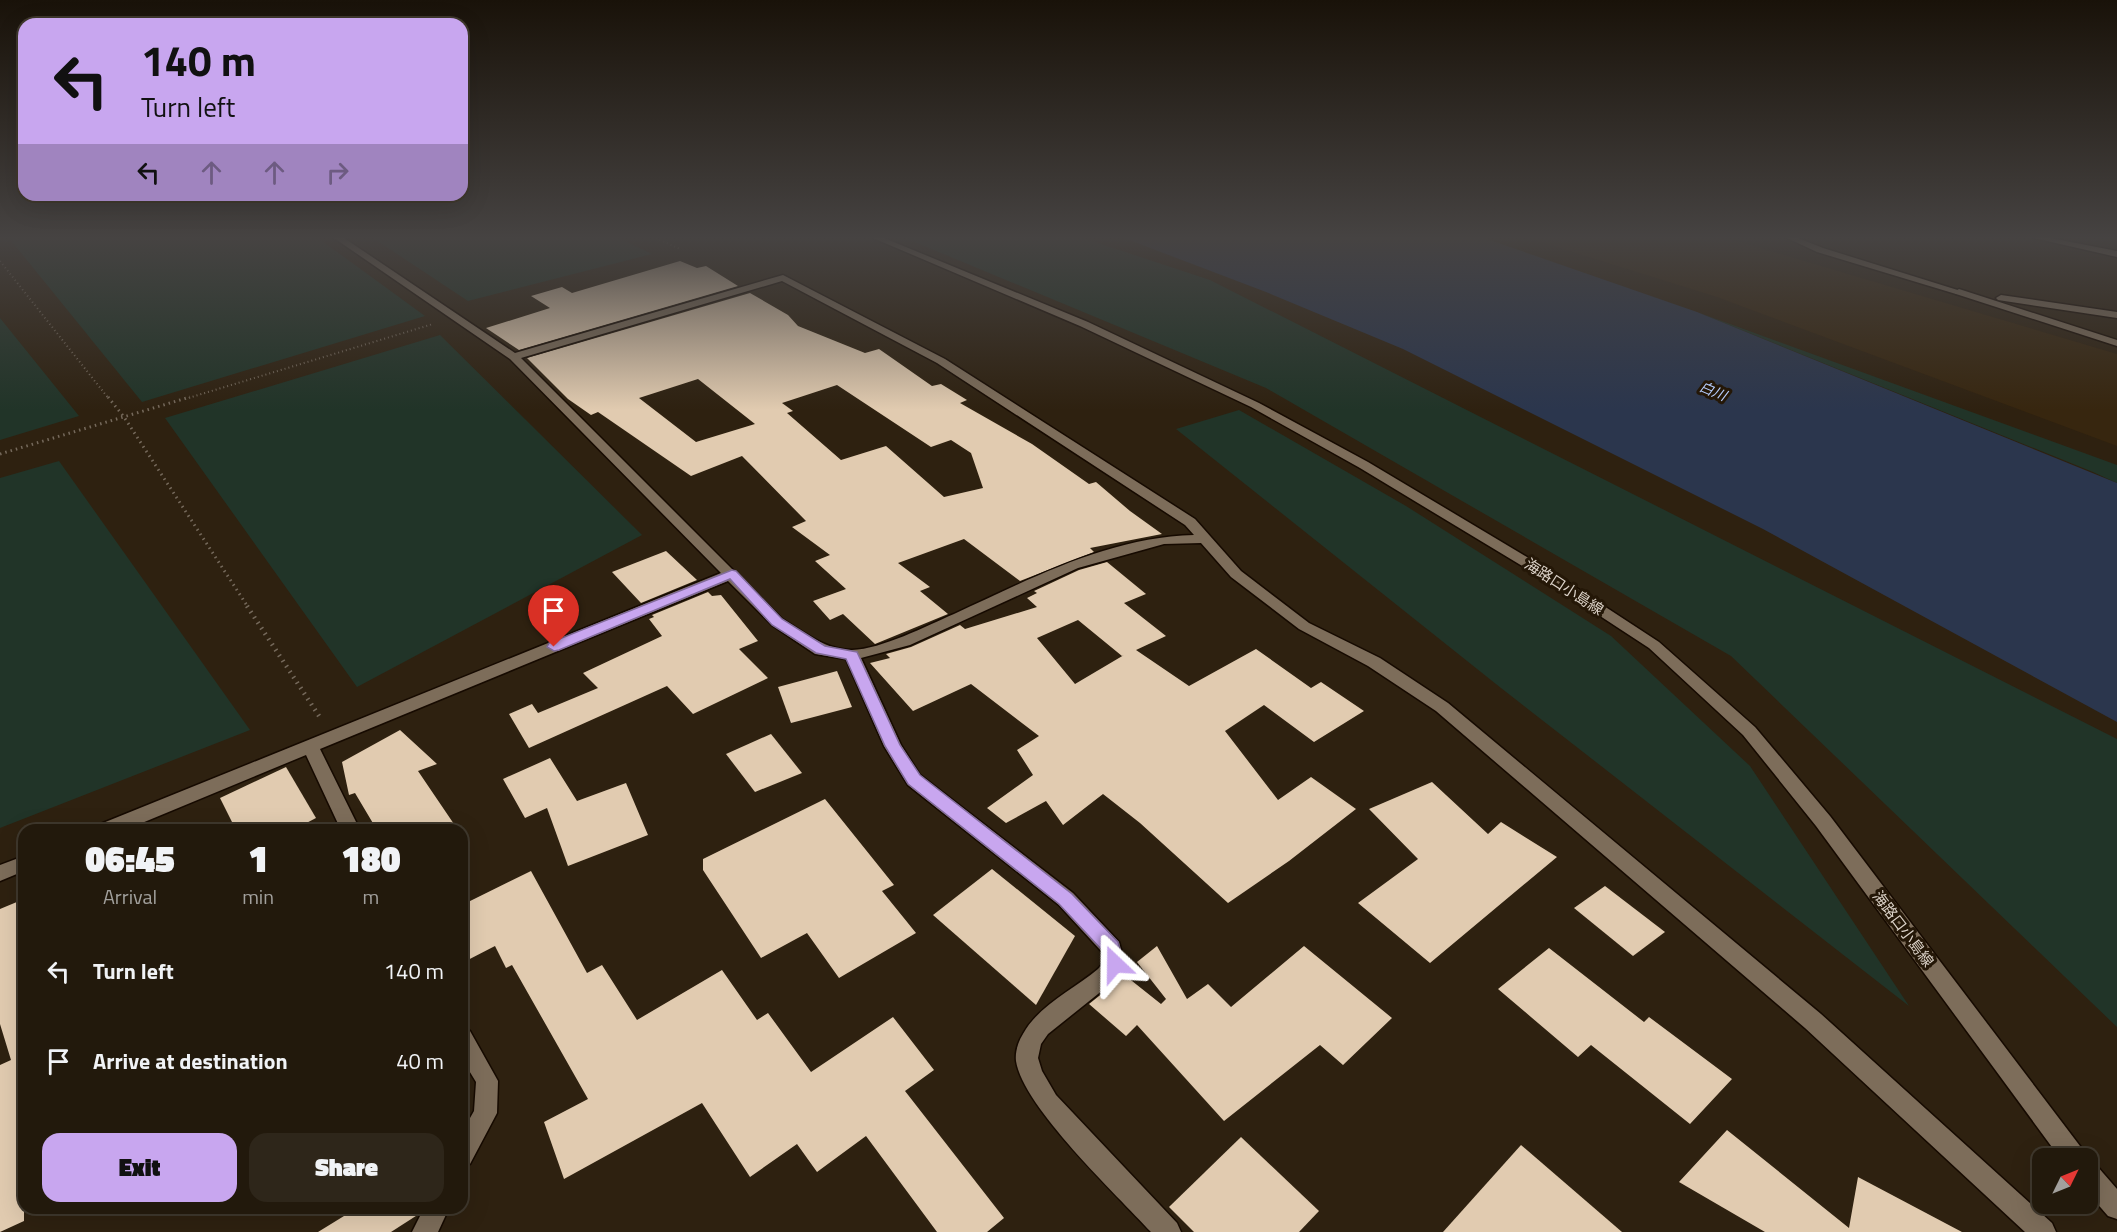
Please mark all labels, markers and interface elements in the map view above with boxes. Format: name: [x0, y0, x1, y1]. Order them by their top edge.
text: 140 m: [141, 28, 256, 92]
icon: left: [42, 42, 120, 120]
text: Turn left: [141, 86, 235, 127]
icon: left: [132, 156, 165, 189]
icon: ahead: [195, 156, 228, 189]
icon: ahead: [258, 156, 291, 189]
icon: right: [321, 156, 354, 189]
water label: 白川: [1696, 375, 1732, 406]
street label: 海路口小島線: [1520, 552, 1608, 621]
pin: [528, 585, 579, 647]
icon: arrive: [537, 594, 570, 627]
text: 06:45: [85, 831, 175, 886]
text: 1: [248, 831, 268, 886]
text: 180: [341, 831, 401, 886]
text: Arrival: [103, 881, 157, 912]
text: min: [242, 881, 274, 912]
text: m: [363, 881, 379, 912]
street label: 海路口小島線: [1867, 886, 1940, 972]
position arrow: [1083, 932, 1147, 996]
text: Turn left: [93, 954, 174, 988]
text: 140 m: [384, 954, 444, 988]
icon: left: [42, 955, 75, 988]
text: Arrive at destination: [93, 1044, 288, 1078]
text: 40 m: [396, 1044, 444, 1078]
icon: arrive: [42, 1045, 75, 1078]
button: Exit: [42, 1133, 237, 1202]
button: Share: [249, 1133, 444, 1202]
north arrow: [2032, 1148, 2098, 1214]
map controls: [2032, 1148, 2098, 1214]

